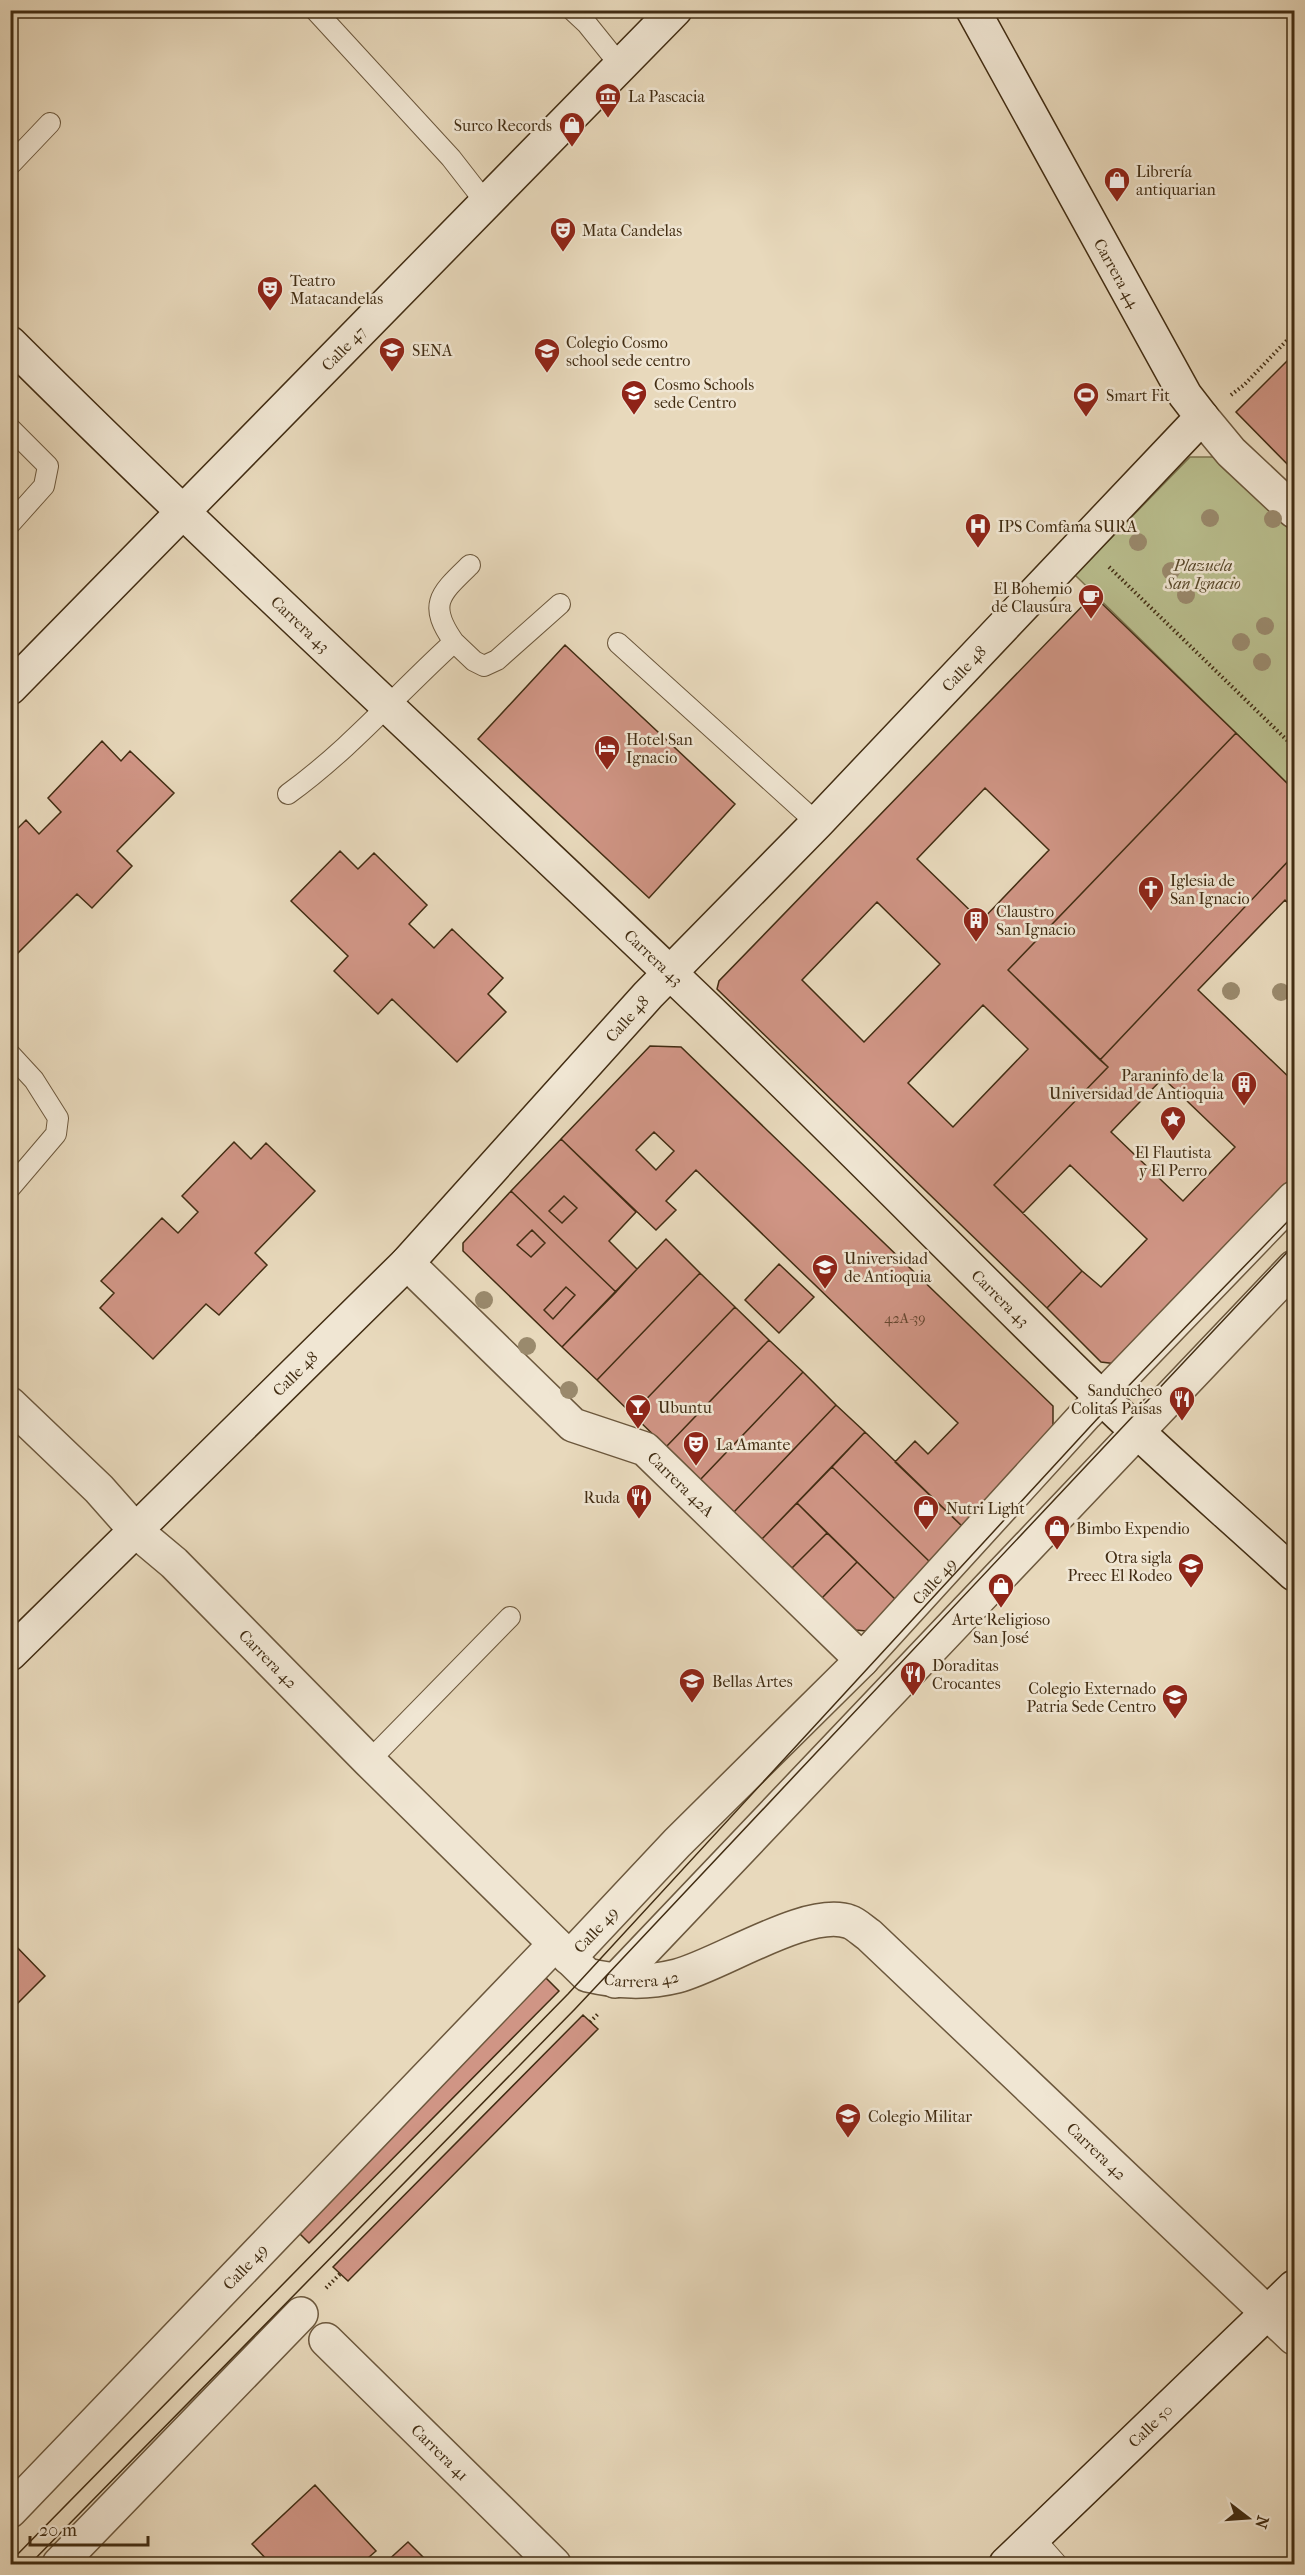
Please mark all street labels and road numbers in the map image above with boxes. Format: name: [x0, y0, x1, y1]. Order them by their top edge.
street label: Carrera 44: [1090, 235, 1144, 312]
street label: Calle 47: [318, 322, 370, 375]
street label: Carrera 43: [267, 592, 333, 656]
street label: Calle 48: [938, 642, 990, 695]
street label: Carrera 43: [620, 926, 687, 990]
street label: Calle 48: [601, 992, 653, 1046]
street label: Carrera 43: [967, 1266, 1033, 1331]
street label: Calle 48: [269, 1347, 322, 1400]
street label: Carrera 42A: [643, 1448, 718, 1521]
street label: Calle 49: [908, 1554, 960, 1608]
street label: Carrera 42: [235, 1626, 301, 1692]
street label: Calle 49: [570, 1903, 622, 1957]
street label: Carrera 42: [603, 1967, 681, 1991]
street label: Carrera 42: [1063, 2119, 1130, 2184]
street label: Calle 49: [219, 2240, 272, 2294]
street label: Calle 50: [1124, 2400, 1177, 2451]
street label: Carrera 41: [407, 2420, 472, 2485]

